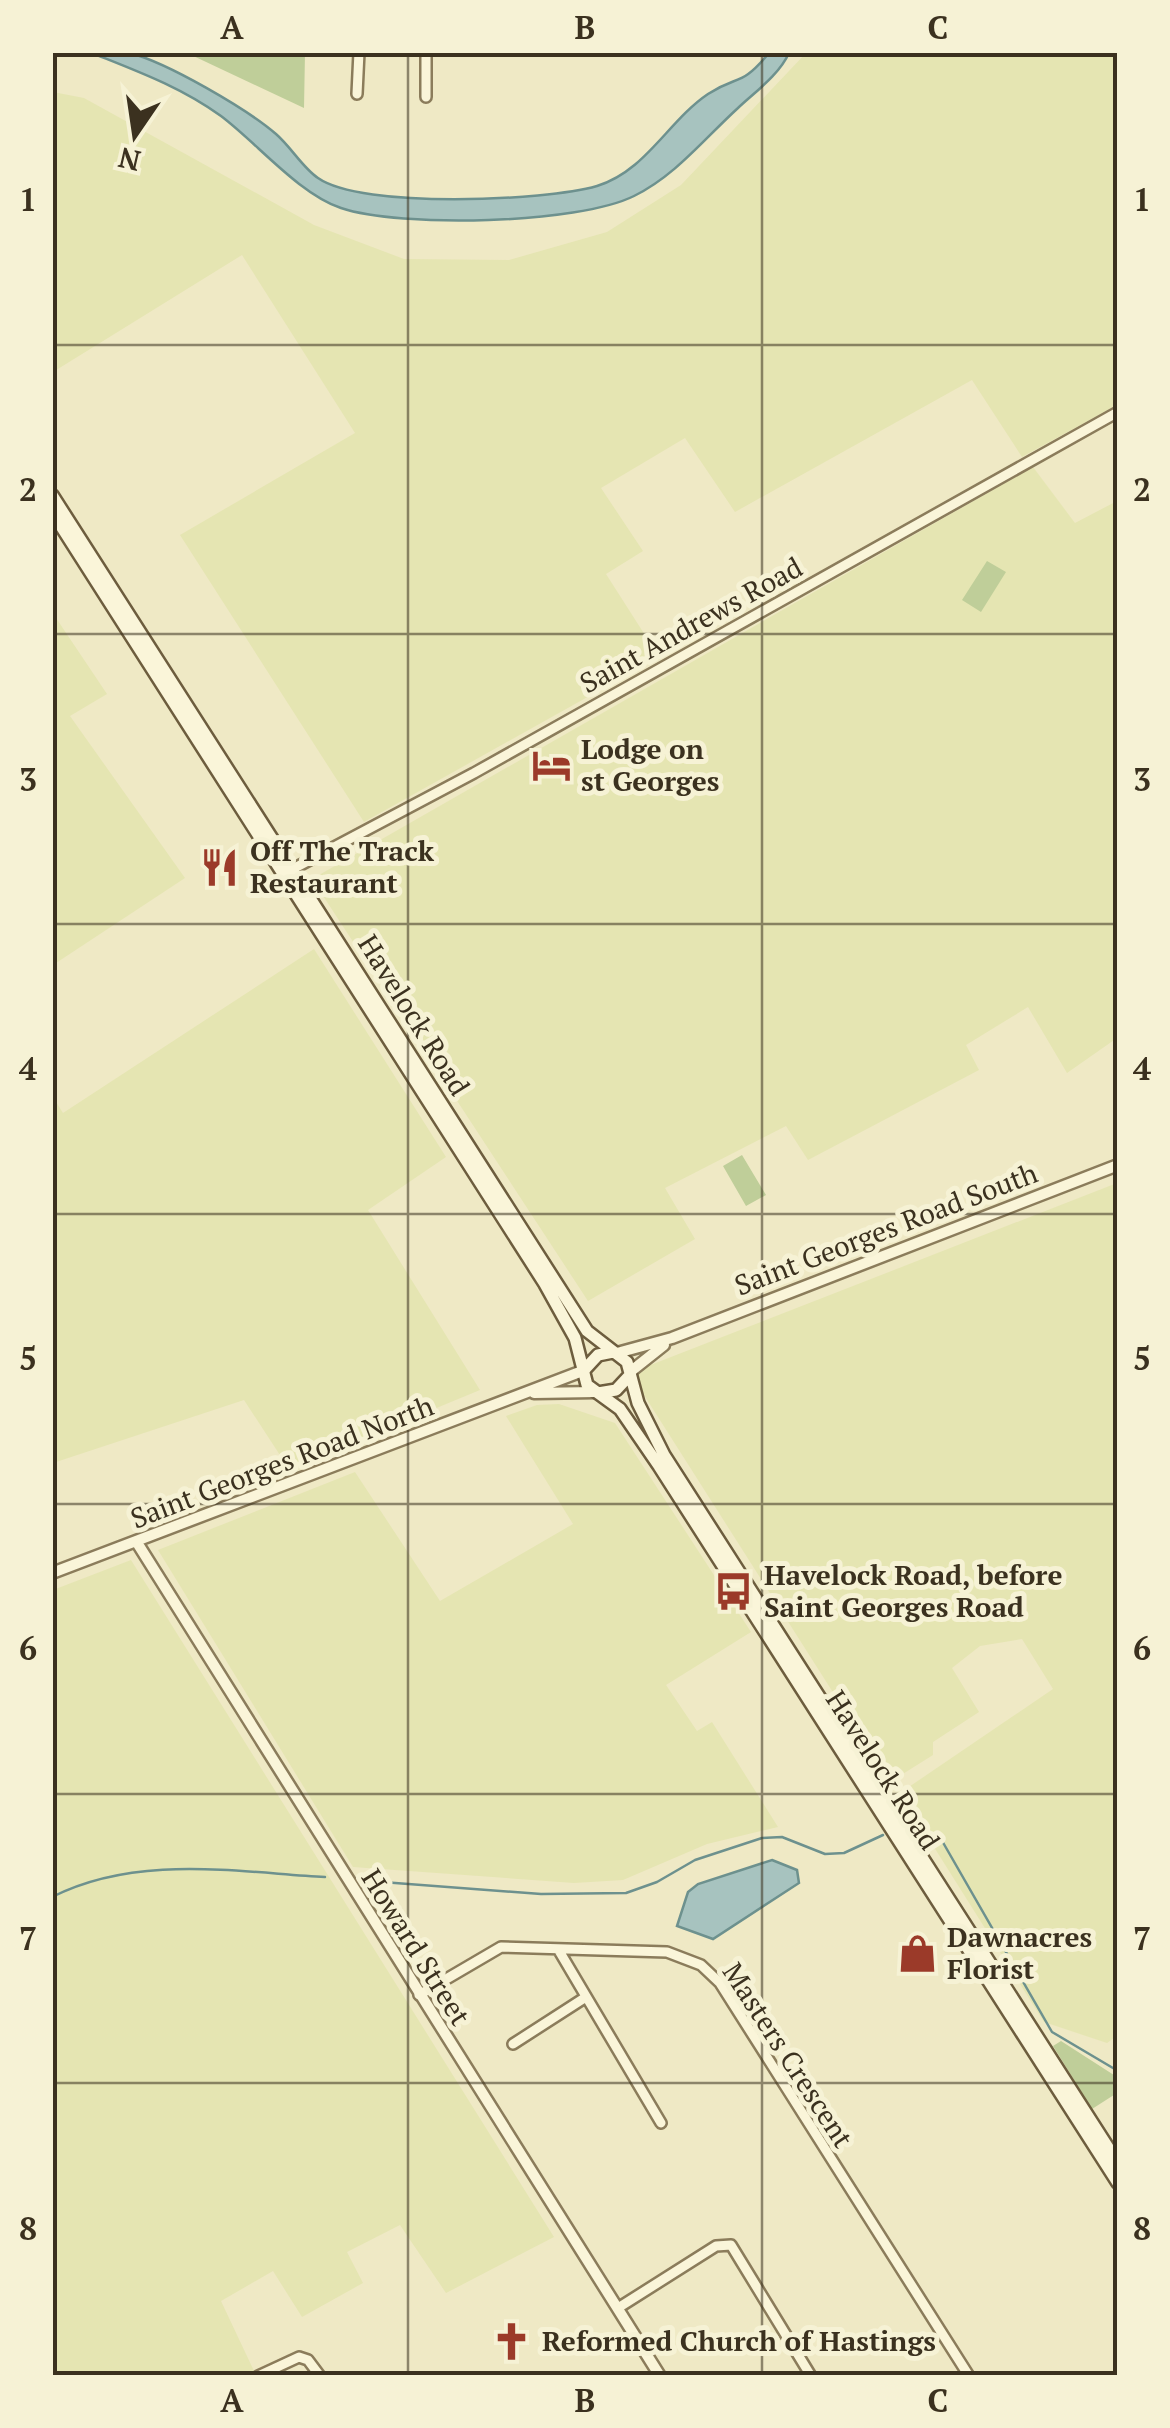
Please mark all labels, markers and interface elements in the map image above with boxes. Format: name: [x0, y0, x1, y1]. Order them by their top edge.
text: A: [220, 6, 244, 48]
text: B: [575, 6, 595, 48]
text: C: [928, 6, 948, 48]
north arrow: [85, 85, 185, 185]
text: N: [115, 139, 144, 180]
text: 1: [19, 178, 37, 220]
text: 1: [1133, 178, 1151, 220]
text: 2: [19, 468, 37, 510]
text: 2: [1133, 468, 1151, 510]
street label: Saint Andrews Road: [573, 548, 809, 701]
place label: Lodge on st Georges: [581, 730, 719, 799]
hotel icon: Lodge on st Georges: [530, 744, 572, 786]
text: 3: [19, 758, 37, 800]
text: 3: [1133, 758, 1151, 800]
place label: Off The Track Restaurant: [250, 832, 435, 901]
restaurant icon: Off The Track Restaurant: [199, 846, 241, 888]
street label: Havelock Road: [350, 927, 479, 1102]
text: 4: [19, 1047, 37, 1089]
text: 4: [1133, 1047, 1151, 1089]
street label: Saint Georges Road South: [729, 1154, 1042, 1303]
text: 5: [19, 1337, 37, 1379]
text: 5: [1133, 1337, 1151, 1379]
street label: Saint Georges Road North: [125, 1387, 439, 1536]
place label: Havelock Road, before Saint Georges Road: [764, 1556, 1062, 1625]
bus stop icon: Havelock Road, before Saint Georges Road: [713, 1570, 755, 1612]
text: 6: [19, 1627, 37, 1669]
text: 6: [1133, 1627, 1151, 1669]
street label: Havelock Road: [818, 1683, 949, 1857]
street label: Howard Street: [354, 1862, 480, 2032]
text: 7: [19, 1917, 37, 1959]
text: 7: [1133, 1917, 1151, 1959]
place label: Dawnacres Florist: [947, 1918, 1092, 1987]
shop icon: Dawnacres Florist: [896, 1932, 938, 1974]
street label: Masters Crescent: [715, 1955, 862, 2155]
text: 8: [19, 2207, 37, 2249]
text: 8: [1133, 2207, 1151, 2249]
church icon: Reformed Church of Hastings: [491, 2320, 533, 2362]
place label: Reformed Church of Hastings: [542, 2322, 936, 2359]
text: A: [220, 2379, 244, 2421]
text: B: [575, 2379, 595, 2421]
text: C: [928, 2379, 948, 2421]

